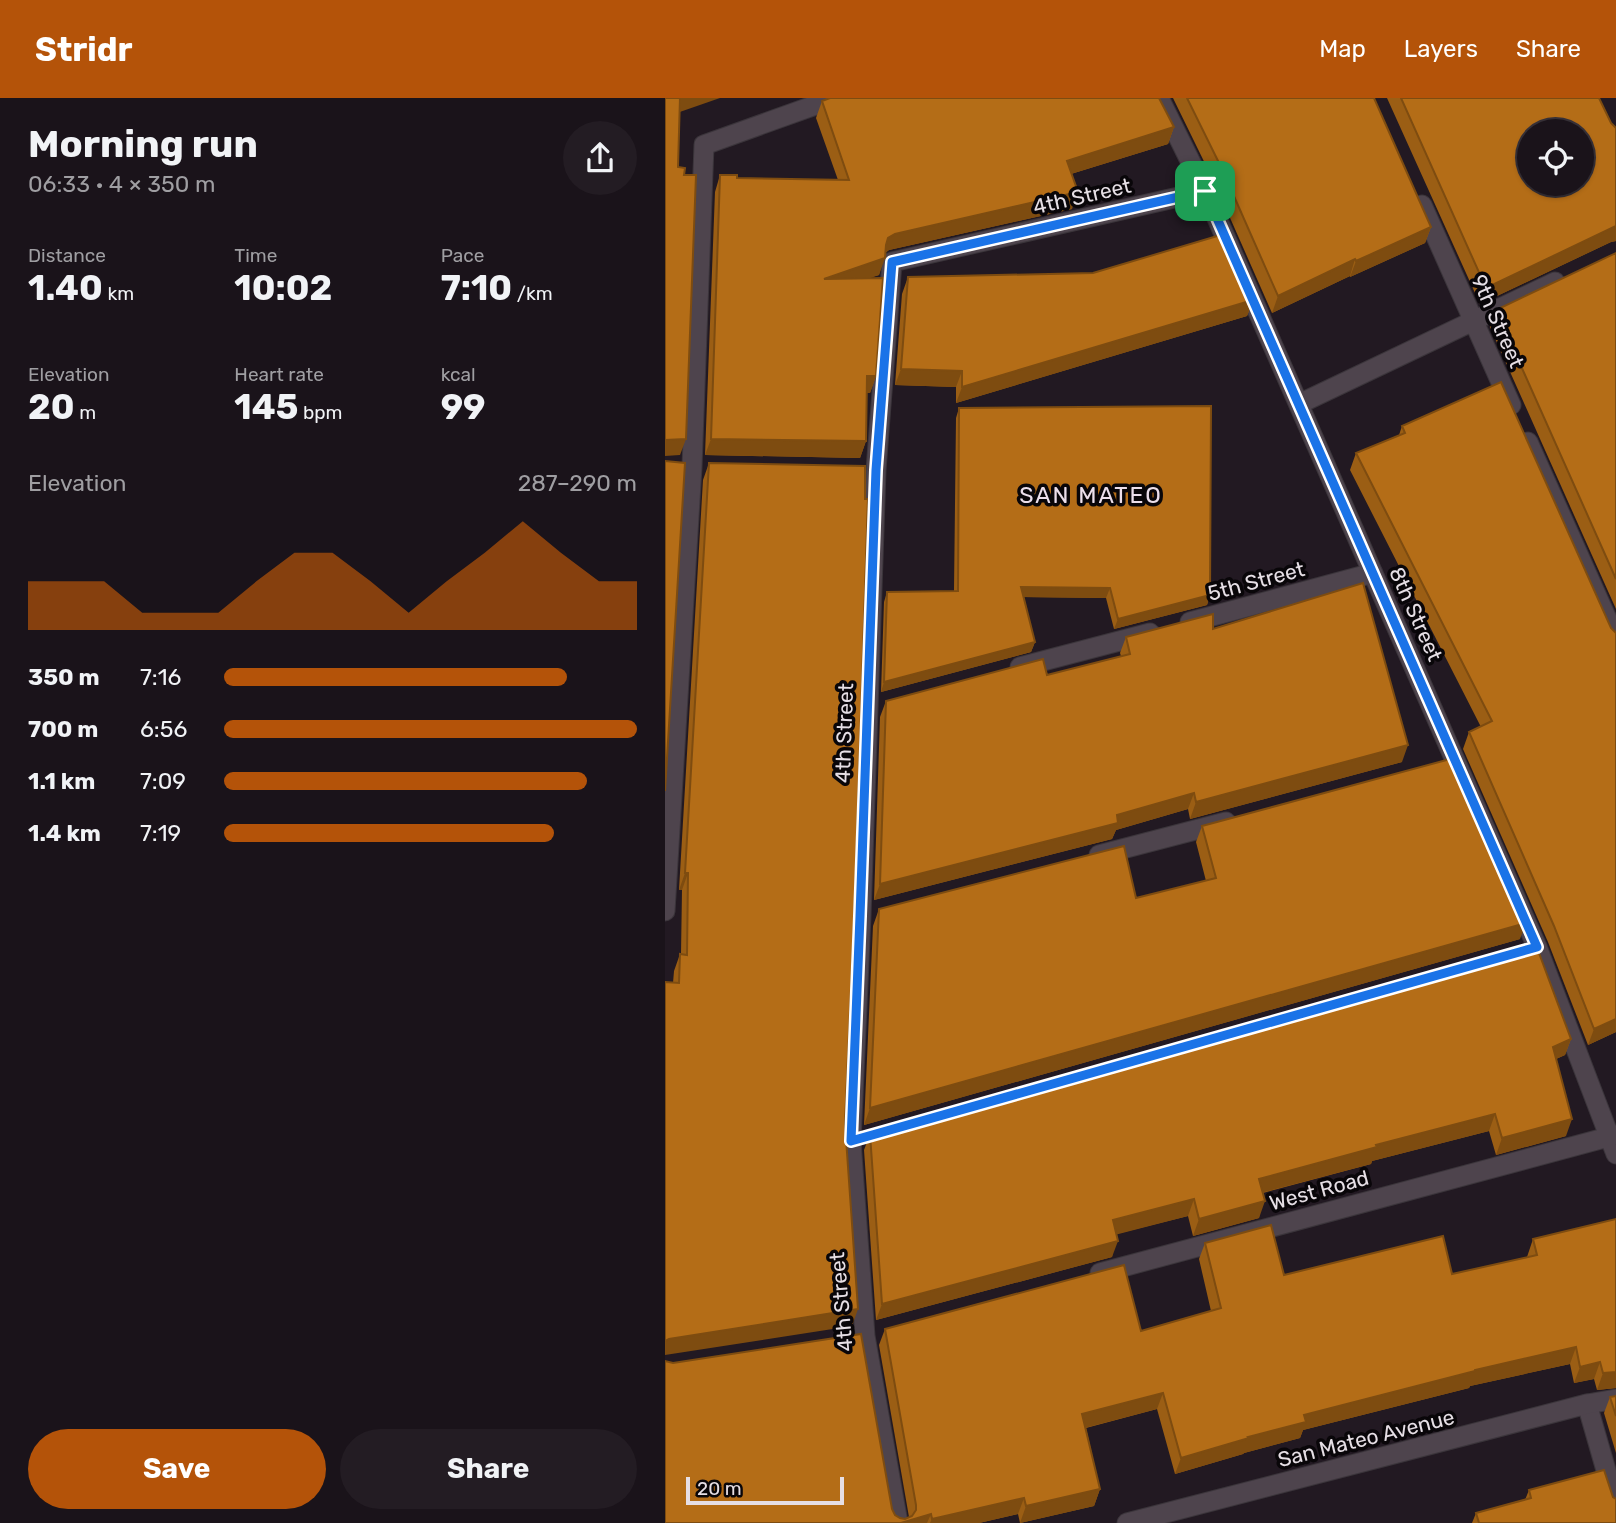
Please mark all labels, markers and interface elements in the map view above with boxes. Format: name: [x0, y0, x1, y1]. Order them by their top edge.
text: Stridr: [35, 30, 133, 69]
text: Map: [1319, 35, 1366, 63]
text: Layers: [1404, 35, 1478, 63]
text: Share: [1516, 35, 1581, 63]
map controls: [1517, 119, 1594, 196]
button: locate: [1517, 119, 1594, 196]
text: Morning run: [28, 121, 258, 167]
button: share: [563, 121, 637, 195]
pin: [1175, 161, 1235, 221]
text: 06:33 · 4 × 350 m: [28, 170, 215, 198]
icon: arrive: [1186, 172, 1224, 210]
street label: 4th Street: [1031, 173, 1133, 219]
text: Distance: [28, 244, 106, 267]
text: Time: [234, 244, 277, 267]
text: Pace: [441, 244, 484, 267]
text: 1.40: [28, 267, 103, 309]
text: 10:02: [234, 267, 332, 309]
text: 7:10: [441, 267, 512, 309]
street label: 9th Street: [1466, 271, 1530, 371]
text: km: [103, 282, 134, 305]
text: /km: [512, 282, 553, 305]
text: Elevation: [28, 363, 109, 386]
text: Heart rate: [234, 363, 324, 386]
text: kcal: [441, 363, 476, 386]
text: 20: [28, 386, 75, 428]
text: 145: [234, 386, 298, 428]
text: 99: [441, 386, 486, 428]
text: m: [75, 401, 96, 424]
text: bpm: [298, 401, 342, 424]
text: Elevation: [28, 469, 127, 497]
text: 287–290 m: [518, 469, 637, 497]
district label: SAN MATEO: [1019, 481, 1163, 509]
street label: 5th Street: [1205, 556, 1307, 606]
street label: 8th Street: [1384, 563, 1448, 665]
text: 350 m: [28, 663, 100, 691]
text: 7:16: [140, 663, 181, 691]
street label: 4th Street: [830, 683, 858, 783]
text: 700 m: [28, 715, 98, 743]
text: 6:56: [140, 715, 187, 743]
text: 1.1 km: [28, 767, 95, 795]
text: 7:09: [140, 767, 186, 795]
text: 1.4 km: [28, 819, 101, 847]
text: 7:19: [140, 819, 181, 847]
street label: West Road: [1267, 1165, 1371, 1215]
street label: 4th Street: [824, 1251, 858, 1353]
street label: San Mateo Avenue: [1275, 1404, 1457, 1472]
button: Save: [28, 1429, 326, 1509]
button: Share: [340, 1429, 637, 1509]
scale bar: [686, 1474, 843, 1506]
text: 20 m: [697, 1477, 742, 1500]

